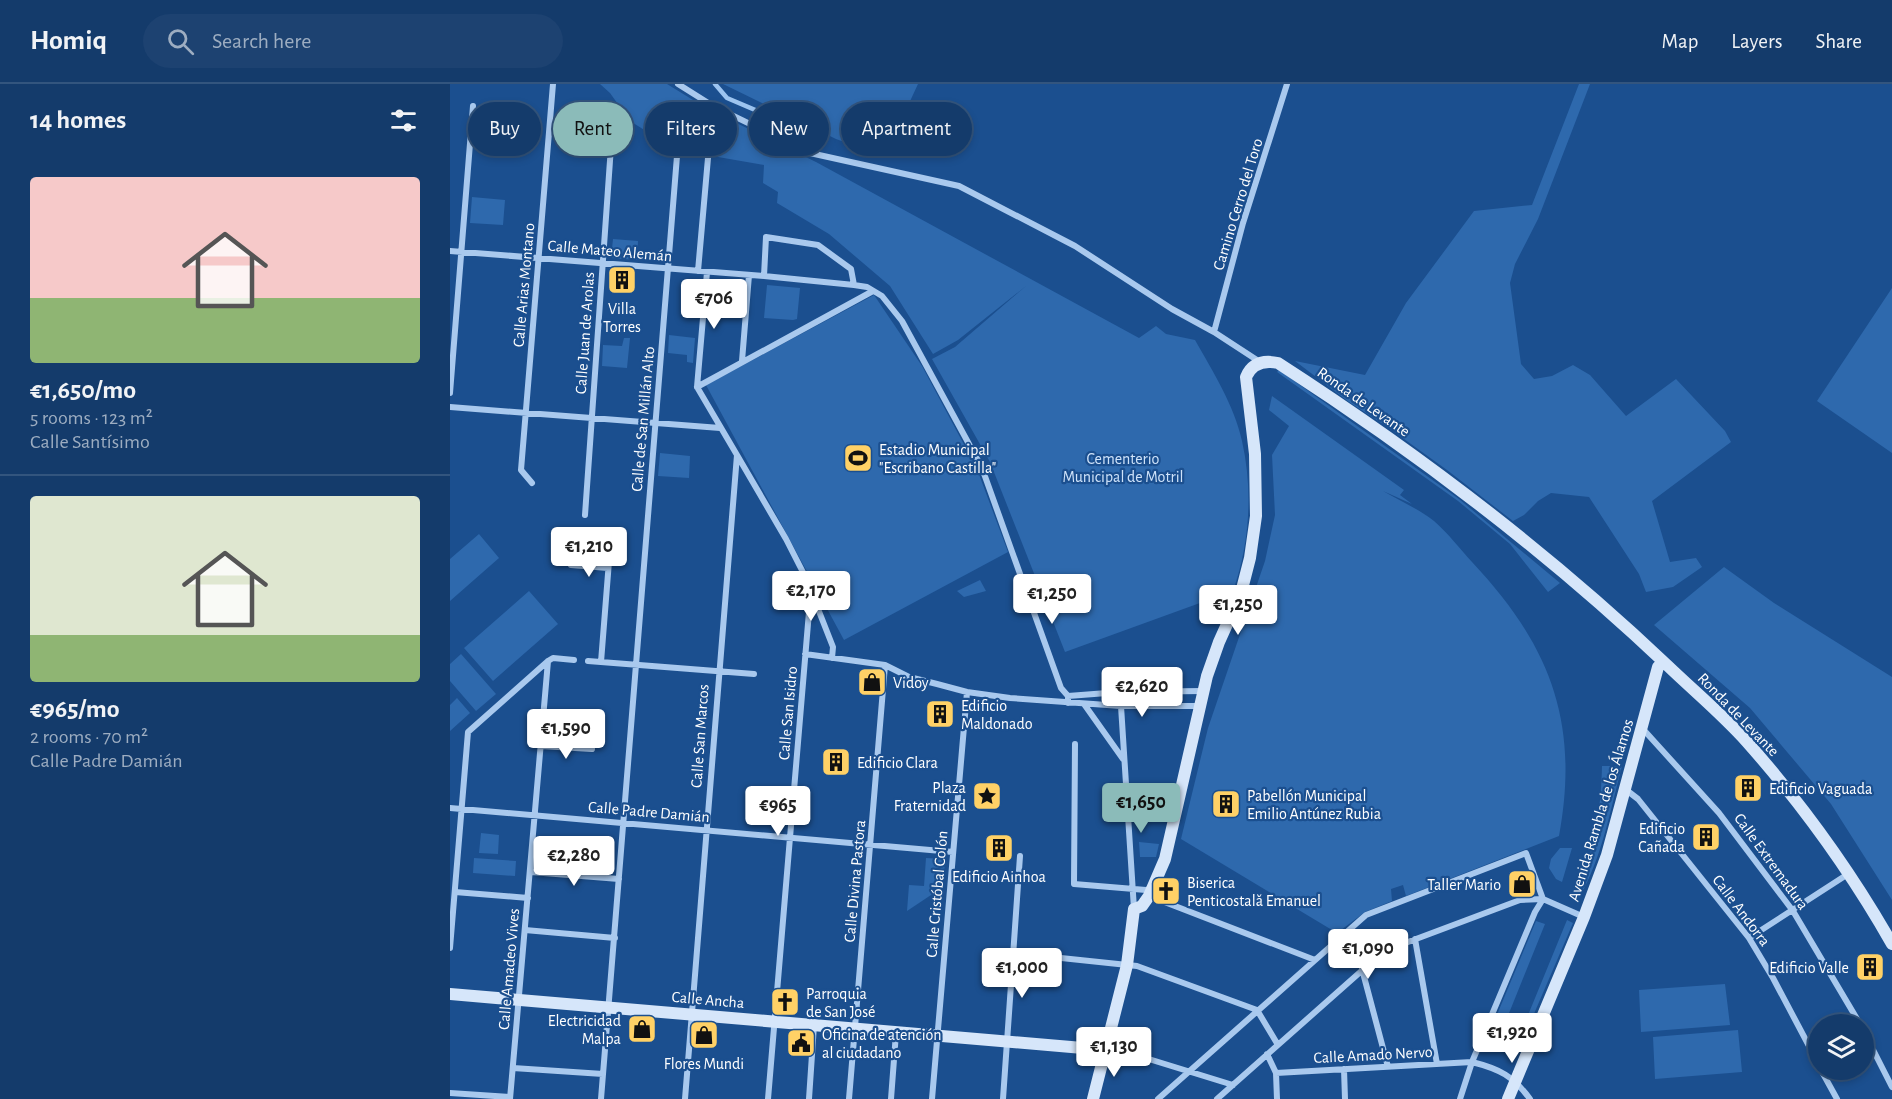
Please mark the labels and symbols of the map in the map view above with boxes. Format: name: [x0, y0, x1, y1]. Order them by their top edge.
street label: Camino Cerro del Toro: [1210, 136, 1266, 272]
street label: Calle Arias Montano: [511, 222, 537, 348]
street label: Calle Mateo Alemán: [547, 238, 673, 264]
building icon: Villa Torres: [606, 264, 638, 296]
street label: Calle Juan de Arolas: [573, 271, 597, 395]
pin: €706: [678, 279, 750, 330]
place label: Villa Torres: [603, 301, 641, 335]
street label: Calle de San Millán Alto: [629, 346, 657, 492]
street label: Ronda de Levante: [1314, 364, 1413, 440]
sports icon: Estadio Municipal "Escribano Castilla": [842, 442, 874, 474]
place label: Estadio Municipal "Escribano Castilla": [879, 442, 996, 476]
park label: Cementerio Municipal de Motril: [1062, 451, 1184, 485]
pin: €1,210: [540, 527, 638, 578]
pin: €2,170: [762, 571, 860, 622]
pin: €1,250: [1003, 574, 1101, 625]
pin: €1,250: [1189, 585, 1287, 636]
street label: Calle San Isidro: [776, 665, 800, 761]
shop icon: Vidoy: [856, 666, 888, 698]
pin: €2,620: [1093, 667, 1191, 718]
street label: Ronda de Levante: [1695, 670, 1782, 759]
place label: Vidoy: [893, 675, 929, 692]
street label: Calle San Marcos: [688, 684, 712, 788]
building icon: Edificio Maldonado: [924, 698, 956, 730]
place label: Edificio Maldonado: [961, 698, 1033, 732]
pin: €1,590: [517, 709, 615, 760]
street label: Avenida Rambla de los Álamos: [1564, 717, 1636, 903]
building icon: Edificio Clara: [820, 746, 852, 778]
place label: Edificio Clara: [857, 755, 938, 771]
building icon: Edificio Vaguada: [1732, 772, 1764, 804]
place label: Plaza Fraternidad: [894, 780, 966, 814]
place icon: Plaza Fraternidad: [971, 780, 1003, 812]
place label: Edificio Vaguada: [1769, 781, 1872, 797]
pin: €1,650: [1092, 783, 1190, 834]
pin: €965: [742, 786, 814, 837]
building icon: Pabellón Municipal Emilio Antúnez Rubia: [1210, 788, 1242, 820]
place label: Pabellón Municipal Emilio Antúnez Rubia: [1247, 788, 1381, 822]
street label: Calle Padre Damián: [587, 799, 710, 825]
street label: Calle Extremadura: [1731, 810, 1811, 913]
street label: Calle Divina Pastora: [842, 819, 868, 943]
place label: Edificio Cañada: [1638, 821, 1685, 855]
building icon: Edificio Cañada: [1690, 821, 1722, 853]
street label: Calle Cristóbal Colón: [923, 830, 951, 958]
building icon: Edificio Ainhoa: [983, 832, 1015, 864]
pin: €2,280: [525, 836, 623, 887]
shop icon: Taller Mario: [1506, 868, 1538, 900]
place label: Edificio Ainhoa: [952, 869, 1046, 885]
street label: Calle Andorra: [1709, 872, 1773, 949]
church icon: Biserica Penticostală Emanuel: [1150, 875, 1182, 907]
place label: Biserica Penticostală Emanuel: [1187, 875, 1321, 909]
place label: Taller Mario: [1427, 877, 1501, 893]
street label: Calle Amadeo Vives: [496, 908, 522, 1030]
pin: €1,090: [1319, 929, 1417, 980]
pin: €1,000: [973, 948, 1071, 999]
building icon: Edificio Valle: [1854, 951, 1886, 983]
place label: Edificio Valle: [1769, 960, 1849, 976]
church icon: Parroquia de San José: [769, 986, 801, 1018]
place label: Parroquia de San José: [806, 986, 875, 1020]
street label: Calle Ancha: [671, 989, 745, 1011]
place label: Electricidad Malpa: [548, 1013, 621, 1047]
shop icon: Electricidad Malpa: [626, 1013, 658, 1045]
pin: €1,920: [1463, 1013, 1561, 1064]
shop icon: Flores Mundi: [688, 1019, 720, 1051]
public building icon: Oficina de atención al ciudadano: [785, 1027, 817, 1059]
place label: Oficina de atención al ciudadano: [822, 1027, 942, 1061]
pin: €1,130: [1065, 1027, 1163, 1078]
street label: Calle Amado Nervo: [1313, 1044, 1433, 1066]
place label: Flores Mundi: [664, 1056, 744, 1072]

